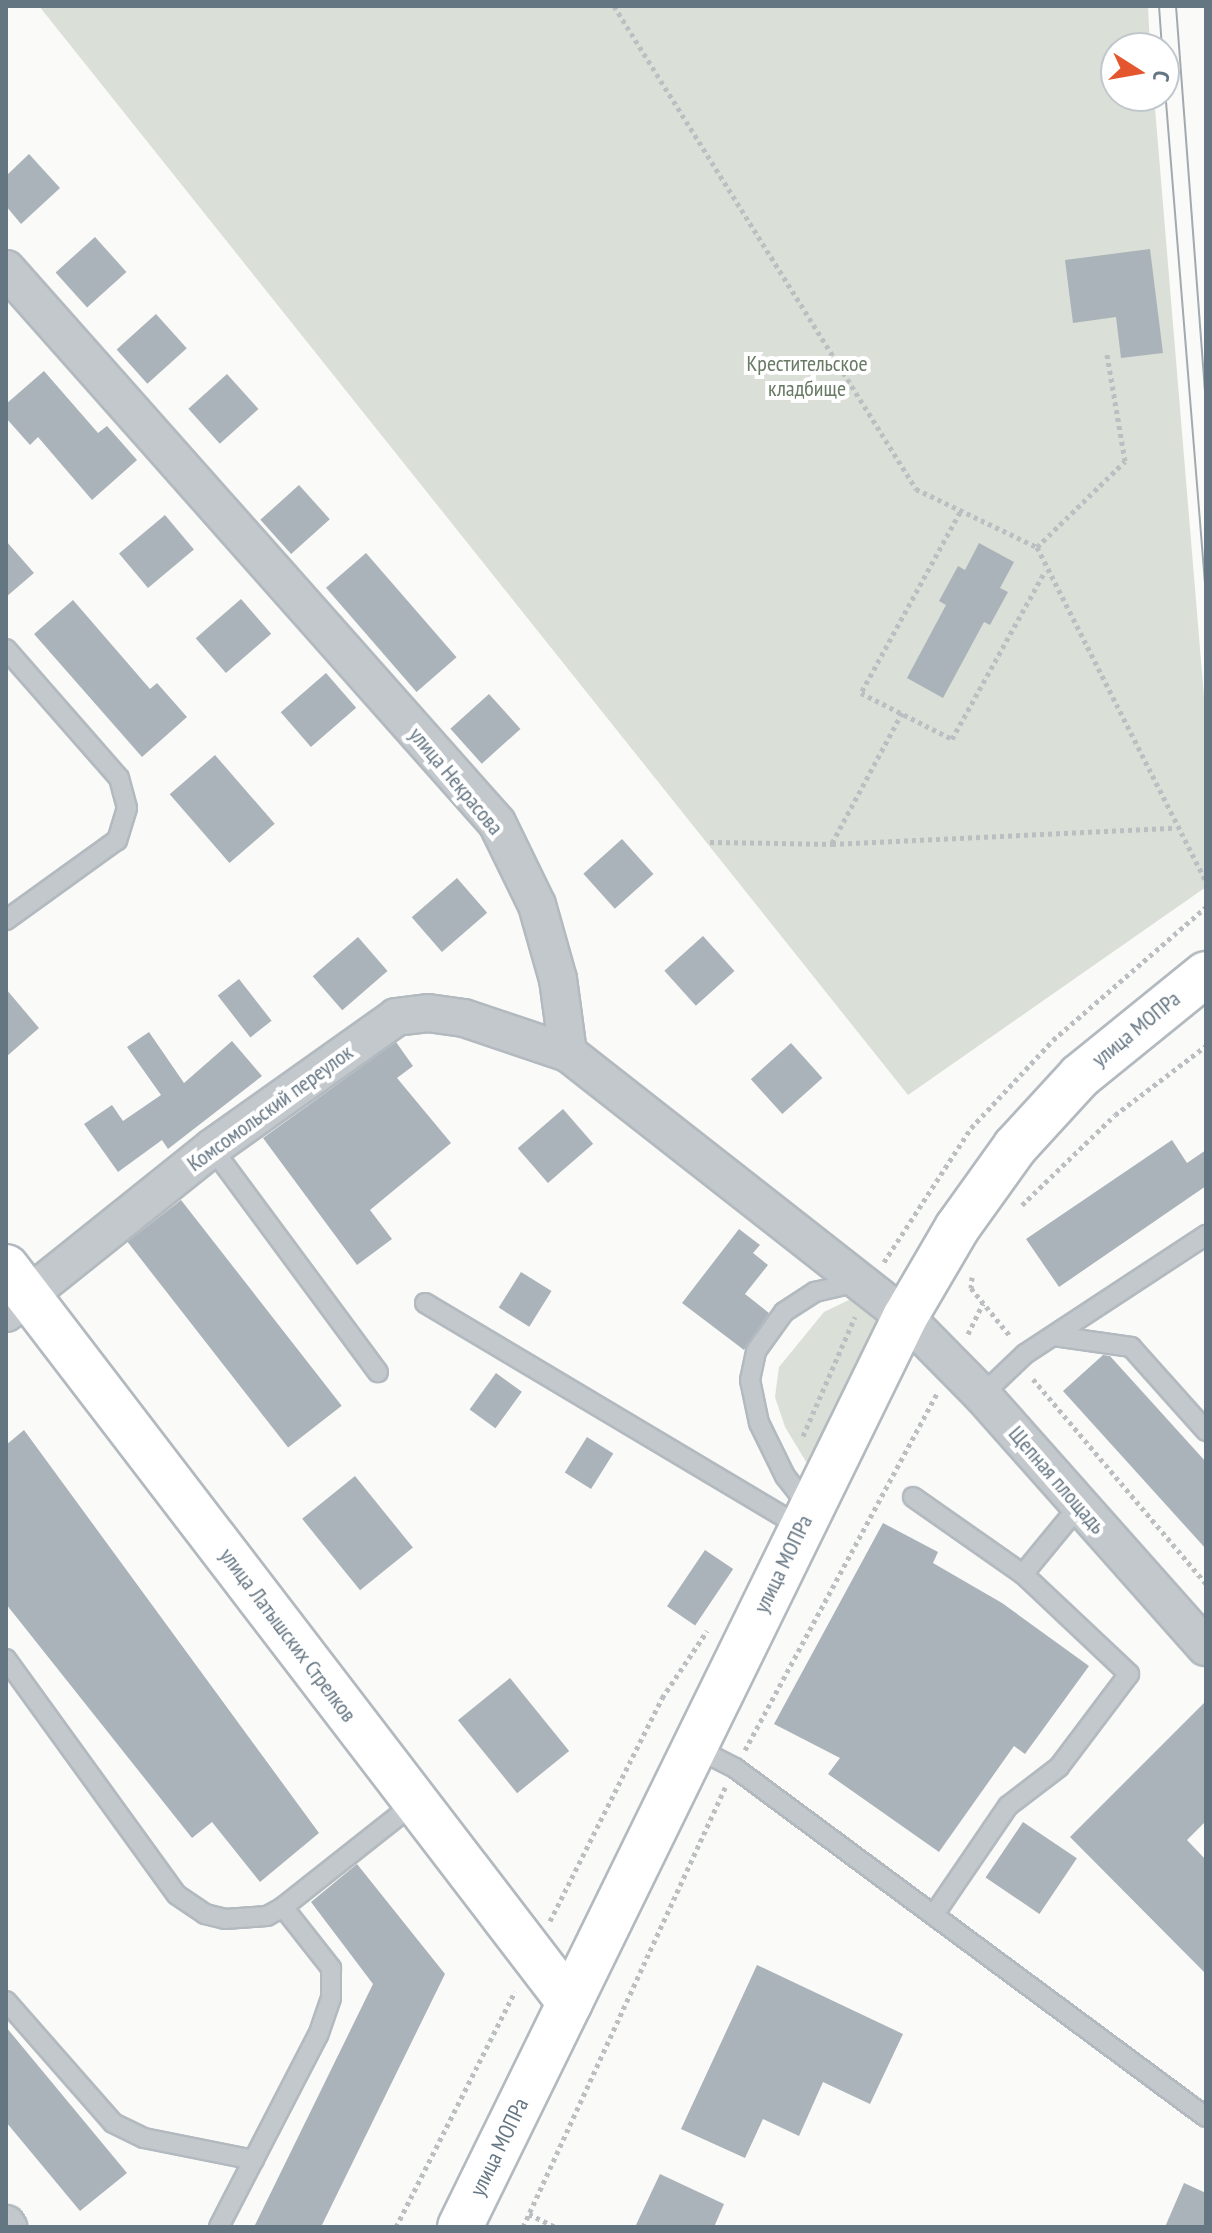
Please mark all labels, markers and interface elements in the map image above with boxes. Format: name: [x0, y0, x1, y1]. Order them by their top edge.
north arrow: [1100, 32, 1180, 112]
text: С: [1147, 69, 1176, 84]
park label: Крестительское кладбище: [747, 350, 867, 402]
street label: улица Некрасова: [403, 722, 509, 840]
street label: улица МОПРа: [1087, 986, 1185, 1072]
street label: Комсомольский переулок: [182, 1039, 358, 1177]
street label: Щепная площадь: [1003, 1421, 1111, 1539]
street label: улица МОПРа: [748, 1511, 818, 1617]
street label: улица Латышских Стрелков: [214, 1543, 362, 1727]
street label: улица МОПРа: [464, 2094, 534, 2200]

